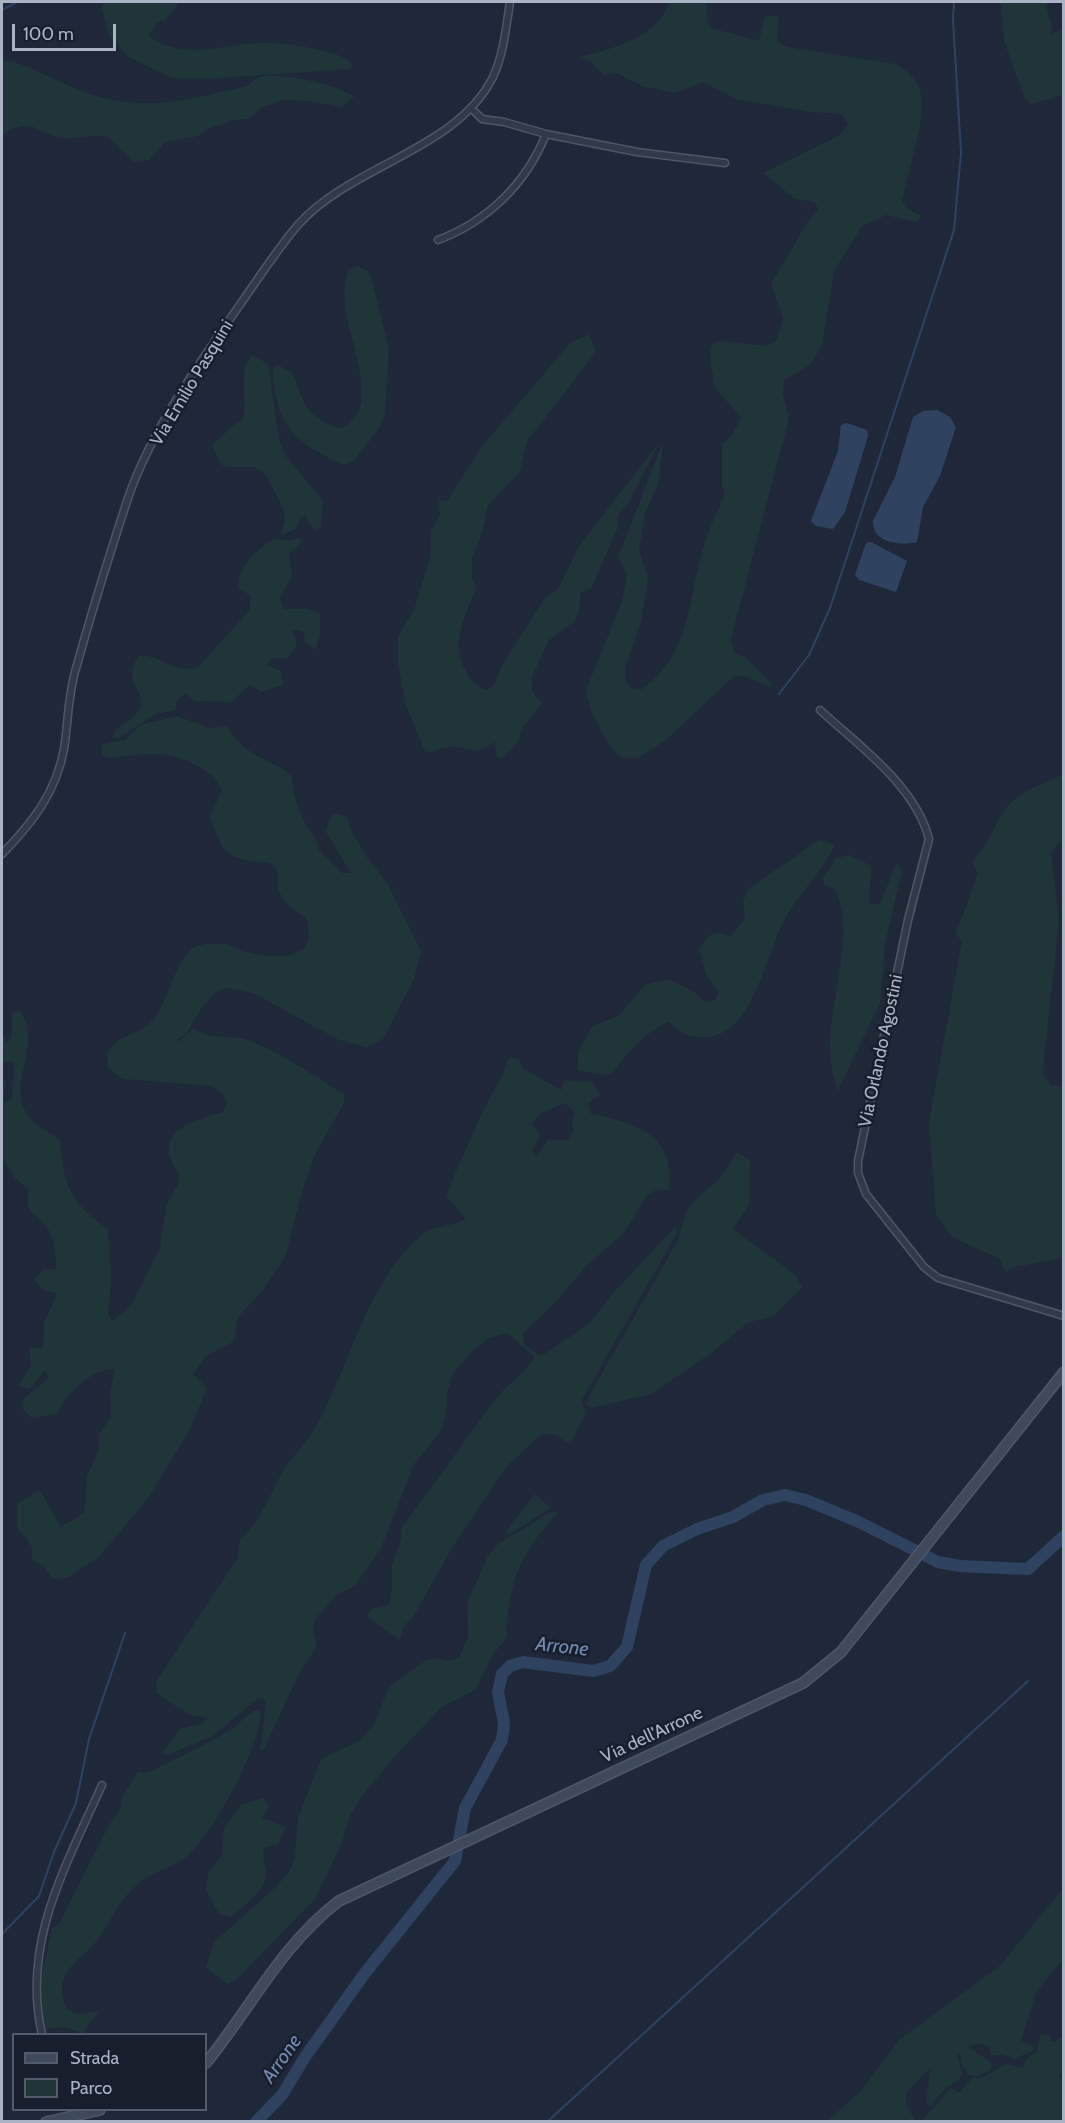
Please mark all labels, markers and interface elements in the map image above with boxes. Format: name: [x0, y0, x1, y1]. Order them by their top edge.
scale bar: [15, 12, 118, 50]
text: 100 m: [23, 23, 74, 45]
street label: Via Emilio Pasquini: [146, 316, 238, 450]
street label: Via Orlando Agostini: [854, 973, 908, 1129]
water label: Arrone: [534, 1632, 590, 1662]
street label: Via dell'Arrone: [598, 1702, 706, 1768]
water label: Arrone: [257, 2030, 307, 2088]
legend: [12, 2033, 207, 2111]
text: Strada: [70, 2047, 119, 2069]
text: Parco: [70, 2077, 112, 2099]

